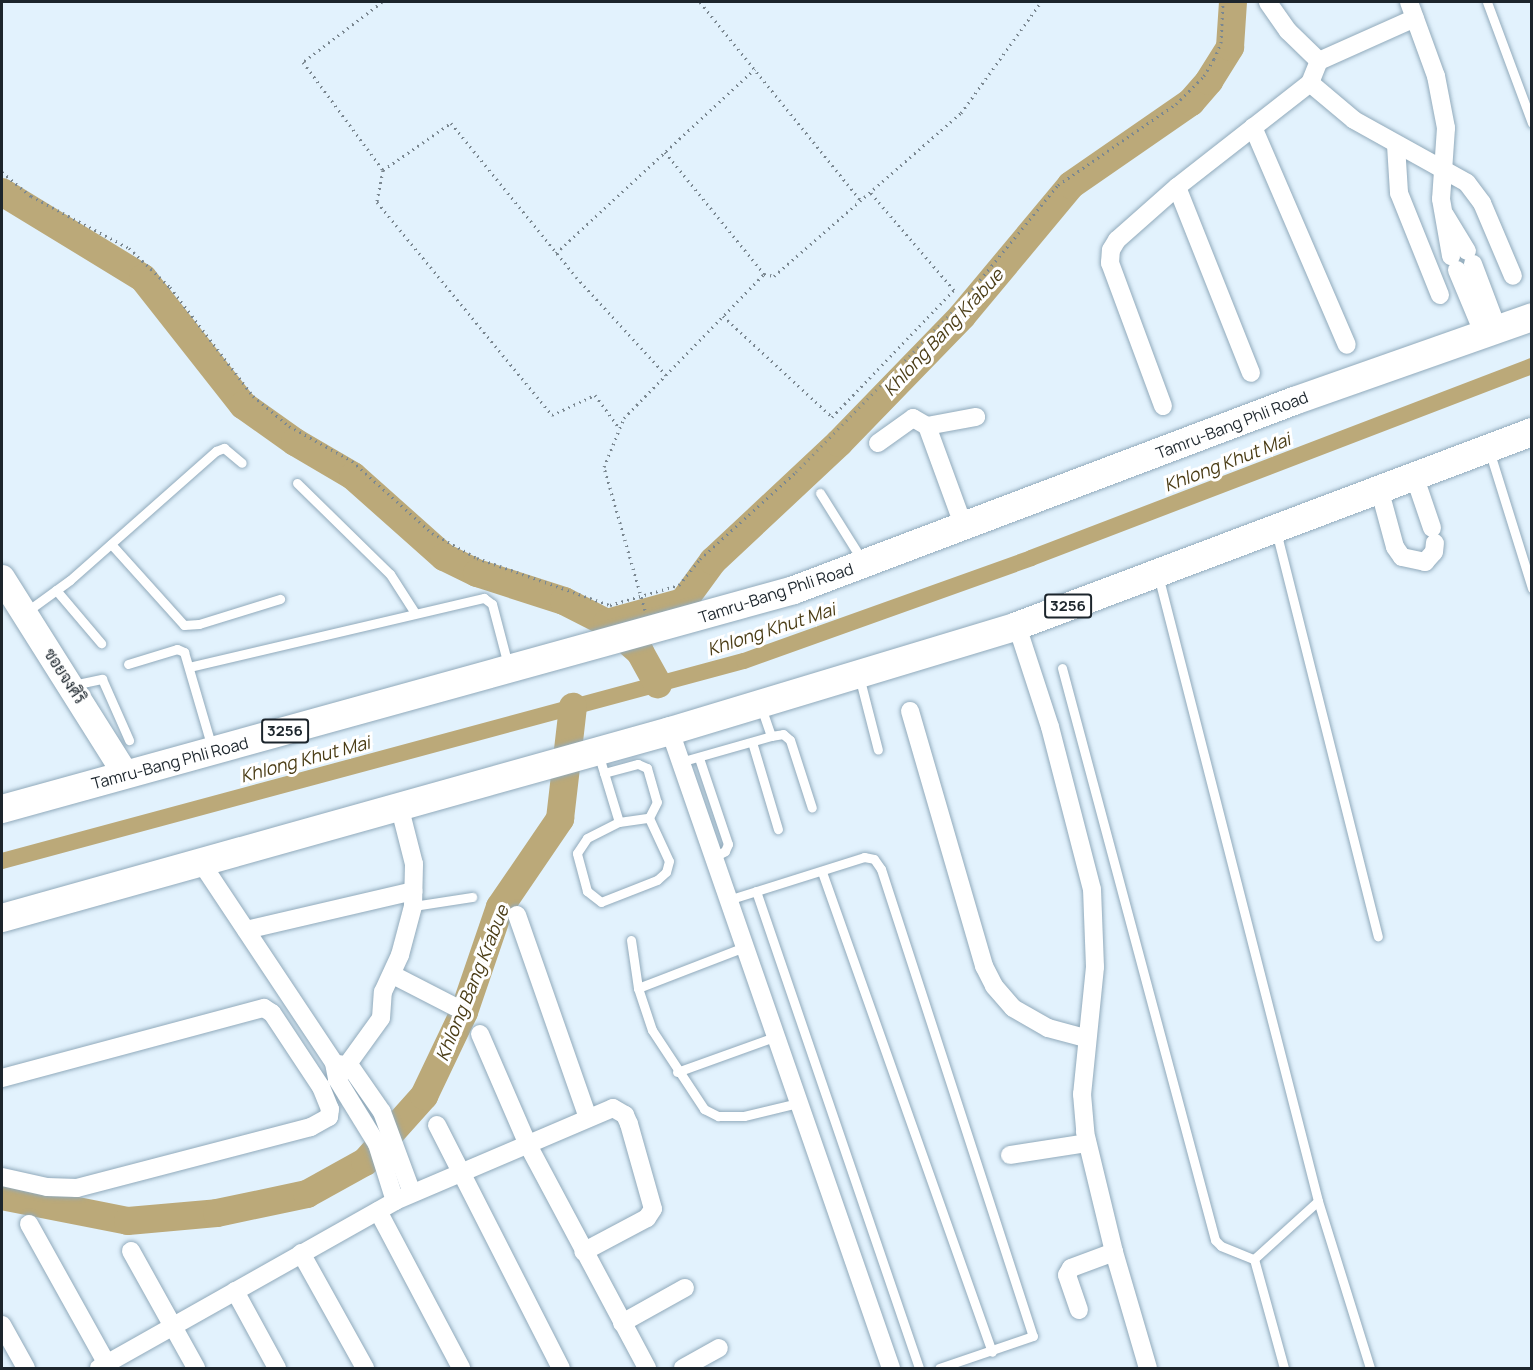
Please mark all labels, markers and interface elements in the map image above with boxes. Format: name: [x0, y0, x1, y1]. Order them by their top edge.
water label: Khlong Bang Krabue: [879, 264, 1007, 400]
street label: Tamru-Bang Phli Road: [1153, 387, 1311, 463]
water label: Khlong Khut Mai: [1161, 428, 1293, 496]
street label: Tamru-Bang Phli Road: [696, 559, 856, 627]
road number: 3256: [1044, 594, 1092, 618]
water label: Khlong Khut Mai: [704, 598, 838, 660]
street label: ซอยจงศิริ: [40, 645, 90, 707]
road number: 3256: [261, 719, 309, 743]
water label: Khlong Khut Mai: [238, 731, 372, 787]
street label: Tamru-Bang Phli Road: [90, 733, 250, 793]
water label: Khlong Bang Krabue: [431, 902, 513, 1064]

